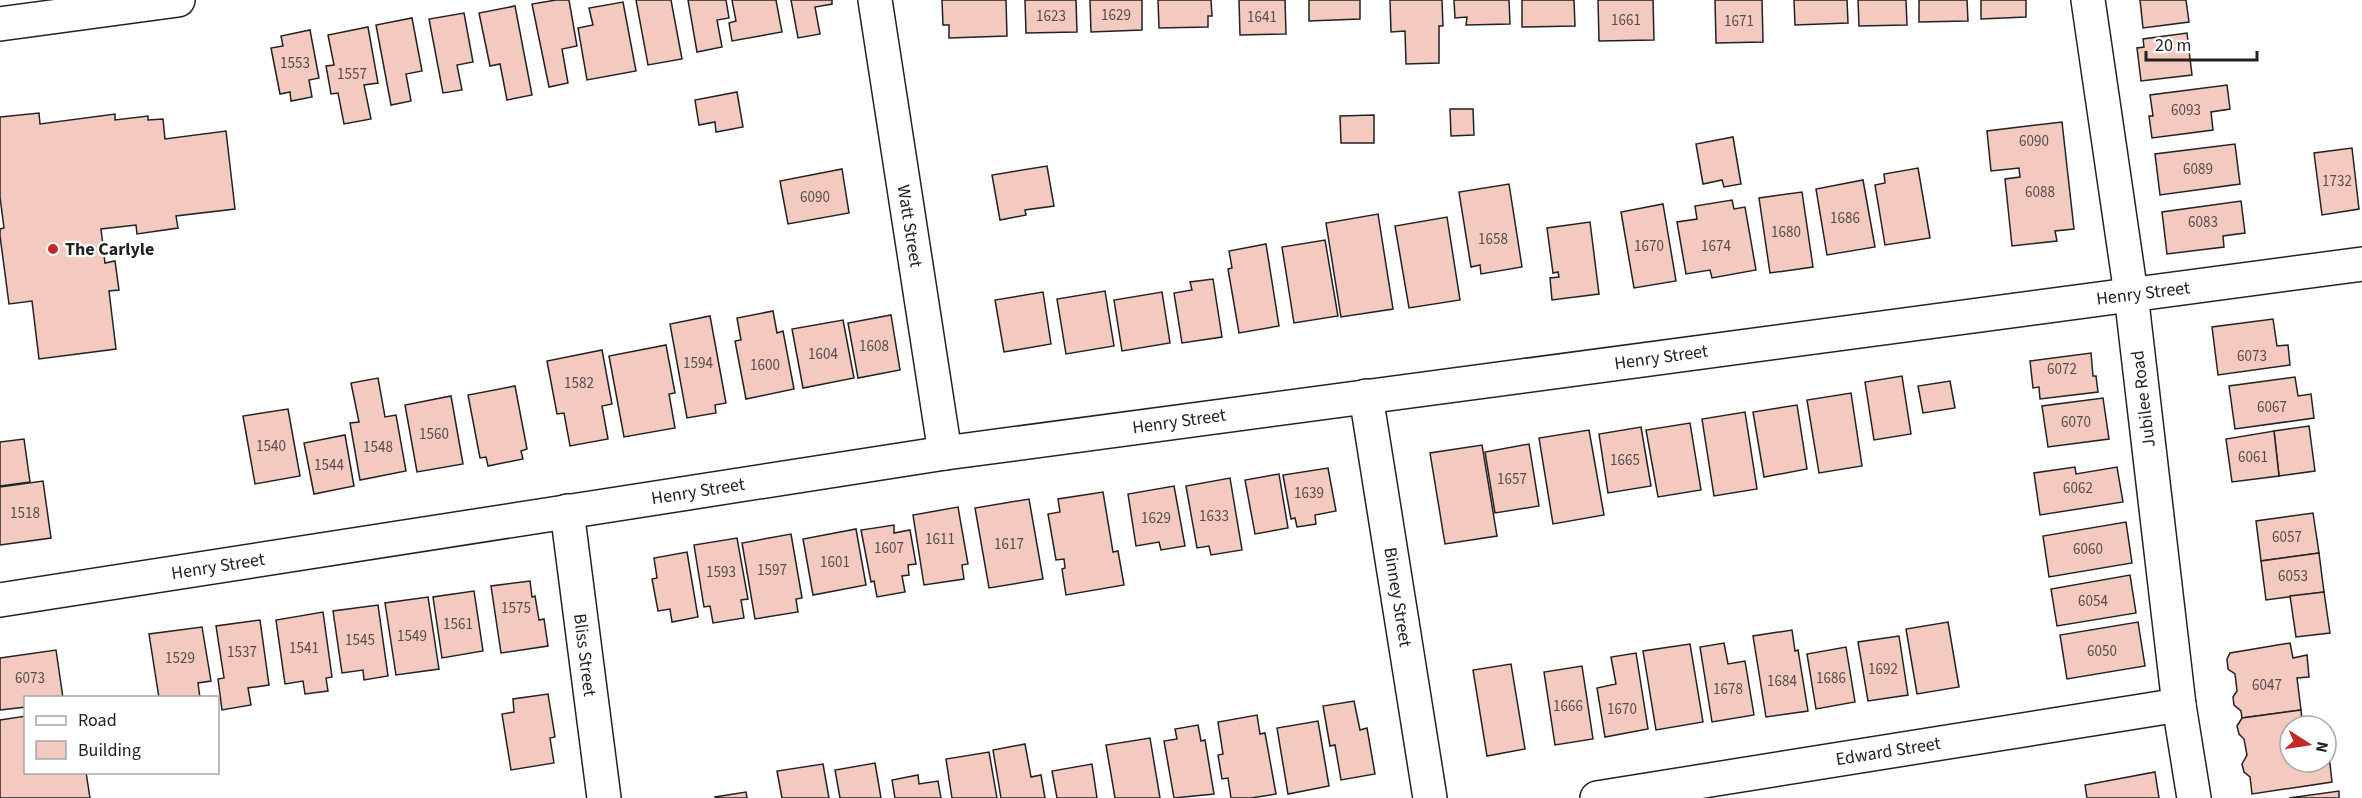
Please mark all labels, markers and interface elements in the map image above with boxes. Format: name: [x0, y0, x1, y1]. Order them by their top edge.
house number: 1629: [1101, 5, 1131, 26]
house number: 1623: [1036, 6, 1066, 27]
house number: 1641: [1247, 7, 1277, 28]
house number: 1661: [1611, 10, 1641, 31]
house number: 1671: [1724, 11, 1754, 32]
scale bar: [2146, 24, 2257, 62]
text: 20 m: [2155, 33, 2191, 58]
house number: 1553: [280, 53, 310, 74]
house number: 1557: [337, 64, 367, 85]
house number: 6093: [2171, 100, 2201, 121]
house number: 6090: [2019, 131, 2049, 152]
house number: 6089: [2183, 159, 2213, 180]
house number: 1732: [2322, 171, 2352, 192]
house number: 6088: [2025, 182, 2055, 203]
street label: Watt Street: [891, 183, 928, 269]
house number: 6090: [800, 187, 830, 208]
house number: 1686: [1830, 208, 1860, 229]
house number: 6083: [2188, 212, 2218, 233]
house number: 1680: [1771, 222, 1801, 243]
house number: 1658: [1478, 229, 1508, 250]
house number: 1670: [1634, 236, 1664, 257]
house number: 1674: [1701, 236, 1731, 257]
place label: The Carlyle: [65, 237, 154, 262]
marker: The Carlyle: [46, 242, 60, 256]
street label: Henry Street: [2095, 275, 2191, 312]
house number: 1608: [859, 336, 889, 357]
street label: Henry Street: [1613, 339, 1710, 376]
house number: 1604: [808, 344, 838, 365]
house number: 6073: [2237, 346, 2267, 367]
street label: Jubilee Road: [2125, 349, 2162, 449]
house number: 1594: [683, 353, 713, 374]
house number: 1600: [750, 355, 780, 376]
house number: 6072: [2047, 359, 2077, 380]
house number: 1582: [564, 373, 594, 394]
house number: 6067: [2257, 397, 2287, 418]
street label: Henry Street: [1131, 403, 1228, 440]
house number: 6070: [2061, 412, 2091, 433]
house number: 1560: [419, 424, 449, 445]
house number: 1540: [256, 436, 286, 457]
house number: 1548: [363, 437, 393, 458]
house number: 6061: [2238, 447, 2268, 468]
house number: 1665: [1610, 450, 1640, 471]
house number: 1544: [314, 455, 344, 476]
house number: 1657: [1497, 469, 1527, 490]
street label: Henry Street: [650, 472, 747, 511]
house number: 6062: [2063, 478, 2093, 499]
house number: 1639: [1294, 483, 1324, 504]
house number: 1518: [10, 503, 40, 524]
house number: 1633: [1199, 506, 1229, 527]
house number: 1629: [1141, 508, 1171, 529]
house number: 6057: [2272, 527, 2302, 548]
house number: 1611: [925, 529, 955, 550]
house number: 1617: [994, 534, 1024, 555]
house number: 1607: [874, 538, 904, 559]
house number: 6060: [2073, 539, 2103, 560]
street label: Binney Street: [1377, 545, 1418, 649]
street label: Henry Street: [170, 547, 267, 586]
house number: 1601: [820, 552, 850, 573]
house number: 1597: [757, 560, 787, 581]
house number: 1593: [706, 562, 736, 583]
house number: 6053: [2278, 566, 2308, 587]
house number: 6054: [2078, 591, 2108, 612]
house number: 1575: [501, 598, 531, 619]
street label: Bliss Street: [567, 612, 602, 698]
house number: 1561: [443, 614, 473, 635]
house number: 1549: [397, 626, 427, 647]
house number: 1545: [345, 630, 375, 651]
house number: 1541: [289, 638, 319, 659]
house number: 6050: [2087, 641, 2117, 662]
house number: 1537: [227, 642, 257, 663]
house number: 1529: [165, 648, 195, 669]
house number: 1692: [1868, 659, 1898, 680]
house number: 6073: [15, 668, 45, 689]
house number: 1686: [1816, 668, 1846, 689]
house number: 1684: [1767, 671, 1797, 692]
house number: 6047: [2252, 675, 2282, 696]
house number: 1678: [1713, 679, 1743, 700]
legend: [24, 696, 219, 774]
house number: 1666: [1553, 696, 1583, 717]
house number: 1670: [1607, 699, 1637, 720]
text: Road: [78, 708, 117, 733]
north arrow: [2278, 714, 2338, 774]
street label: Edward Street: [1834, 731, 1942, 772]
text: Building: [78, 738, 141, 763]
text: N: [2310, 739, 2334, 754]

